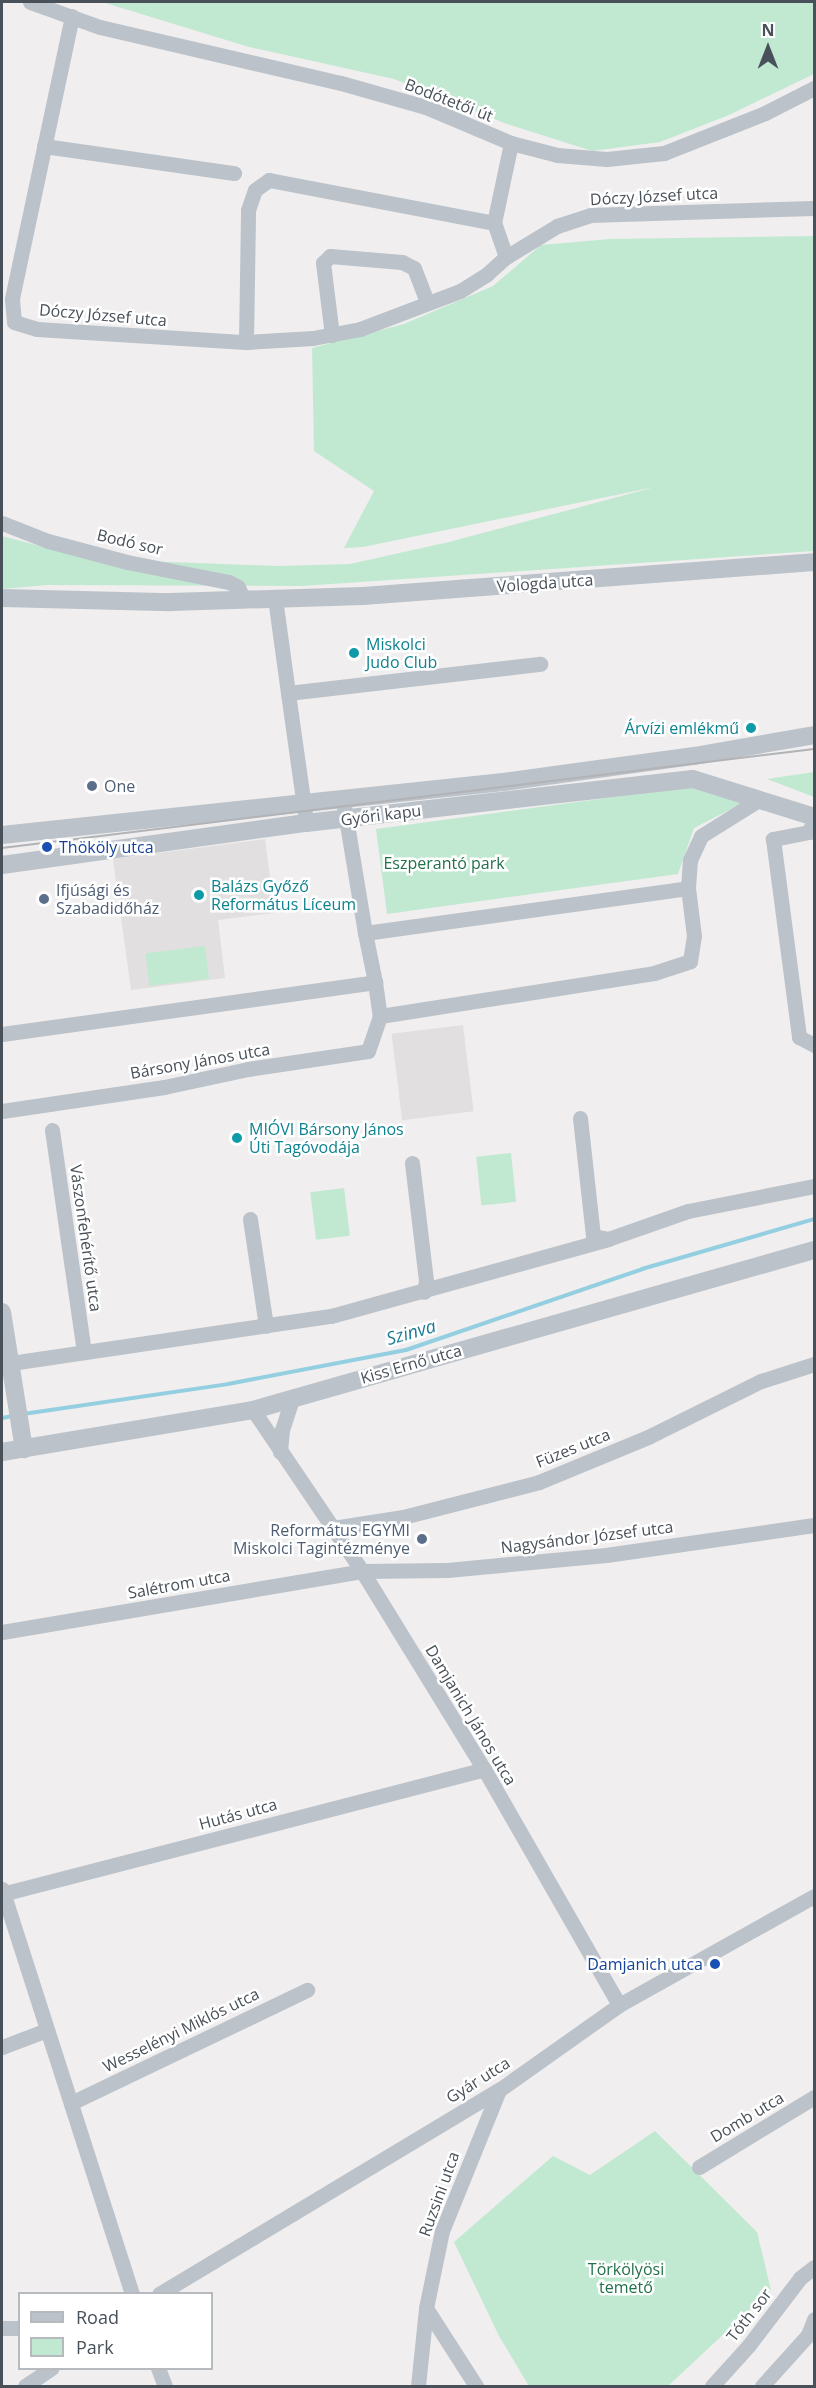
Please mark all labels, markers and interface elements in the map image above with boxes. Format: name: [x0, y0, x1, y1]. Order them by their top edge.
north arrow: [738, 18, 798, 78]
text: N: [761, 19, 775, 41]
street label: Bodótetői út: [402, 74, 496, 126]
street label: Dóczy József utca: [589, 183, 719, 209]
street label: Dóczy József utca: [38, 300, 168, 330]
street label: Bodó sor: [95, 525, 165, 559]
street label: Vologda utca: [496, 570, 594, 596]
place label: Miskolci Judo Club: [366, 634, 437, 672]
marker: Miskolci Judo Club: [347, 646, 361, 660]
place label: Árvízi emlékmű: [625, 718, 739, 738]
marker: Árvízi emlékmű: [744, 721, 758, 735]
place label: One: [104, 776, 135, 796]
marker: One: [85, 779, 99, 793]
street label: Győri kapu: [340, 801, 422, 829]
place label: Thököly utca: [59, 837, 154, 857]
marker: Thököly utca: [40, 840, 54, 854]
park label: Eszperantó park: [383, 853, 505, 873]
place label: Balázs Győző Református Líceum: [211, 876, 356, 914]
place label: Ifjúsági és Szabadidőház: [56, 880, 159, 918]
marker: Balázs Győző Református Líceum: [192, 888, 206, 902]
marker: Ifjúsági és Szabadidőház: [37, 892, 51, 906]
street label: Bársony János utca: [129, 1039, 271, 1083]
place label: MIÓVI Bársony János Úti Tagóvodája: [249, 1119, 404, 1157]
marker: MIÓVI Bársony János Úti Tagóvodája: [230, 1131, 244, 1145]
street label: Vászonfehérítő utca: [66, 1163, 106, 1313]
water label: Szinva: [384, 1315, 438, 1349]
street label: Kiss Ernő utca: [358, 1340, 464, 1388]
street label: Füzes utca: [533, 1424, 613, 1472]
street label: Nagysándor József utca: [500, 1517, 674, 1557]
place label: Református EGYMI Miskolci Tagintézménye: [233, 1520, 410, 1558]
marker: Református EGYMI Miskolci Tagintézménye: [415, 1532, 429, 1546]
street label: Salétrom utca: [126, 1566, 232, 1602]
street label: Damjanich János utca: [422, 1641, 520, 1789]
street label: Hutás utca: [197, 1794, 279, 1834]
place label: Damjanich utca: [587, 1954, 703, 1974]
marker: Damjanich utca: [708, 1957, 722, 1971]
street label: Wesselényi Miklós utca: [100, 1984, 262, 2076]
street label: Gyár utca: [443, 2053, 513, 2107]
street label: Domb utca: [707, 2088, 787, 2146]
street label: Ruzsini utca: [415, 2149, 463, 2239]
park label: Törkölyösi temető: [588, 2259, 664, 2297]
street label: Tóth sor: [722, 2285, 776, 2345]
legend: [18, 2292, 213, 2370]
text: Road: [76, 2305, 119, 2329]
text: Park: [76, 2335, 114, 2359]

